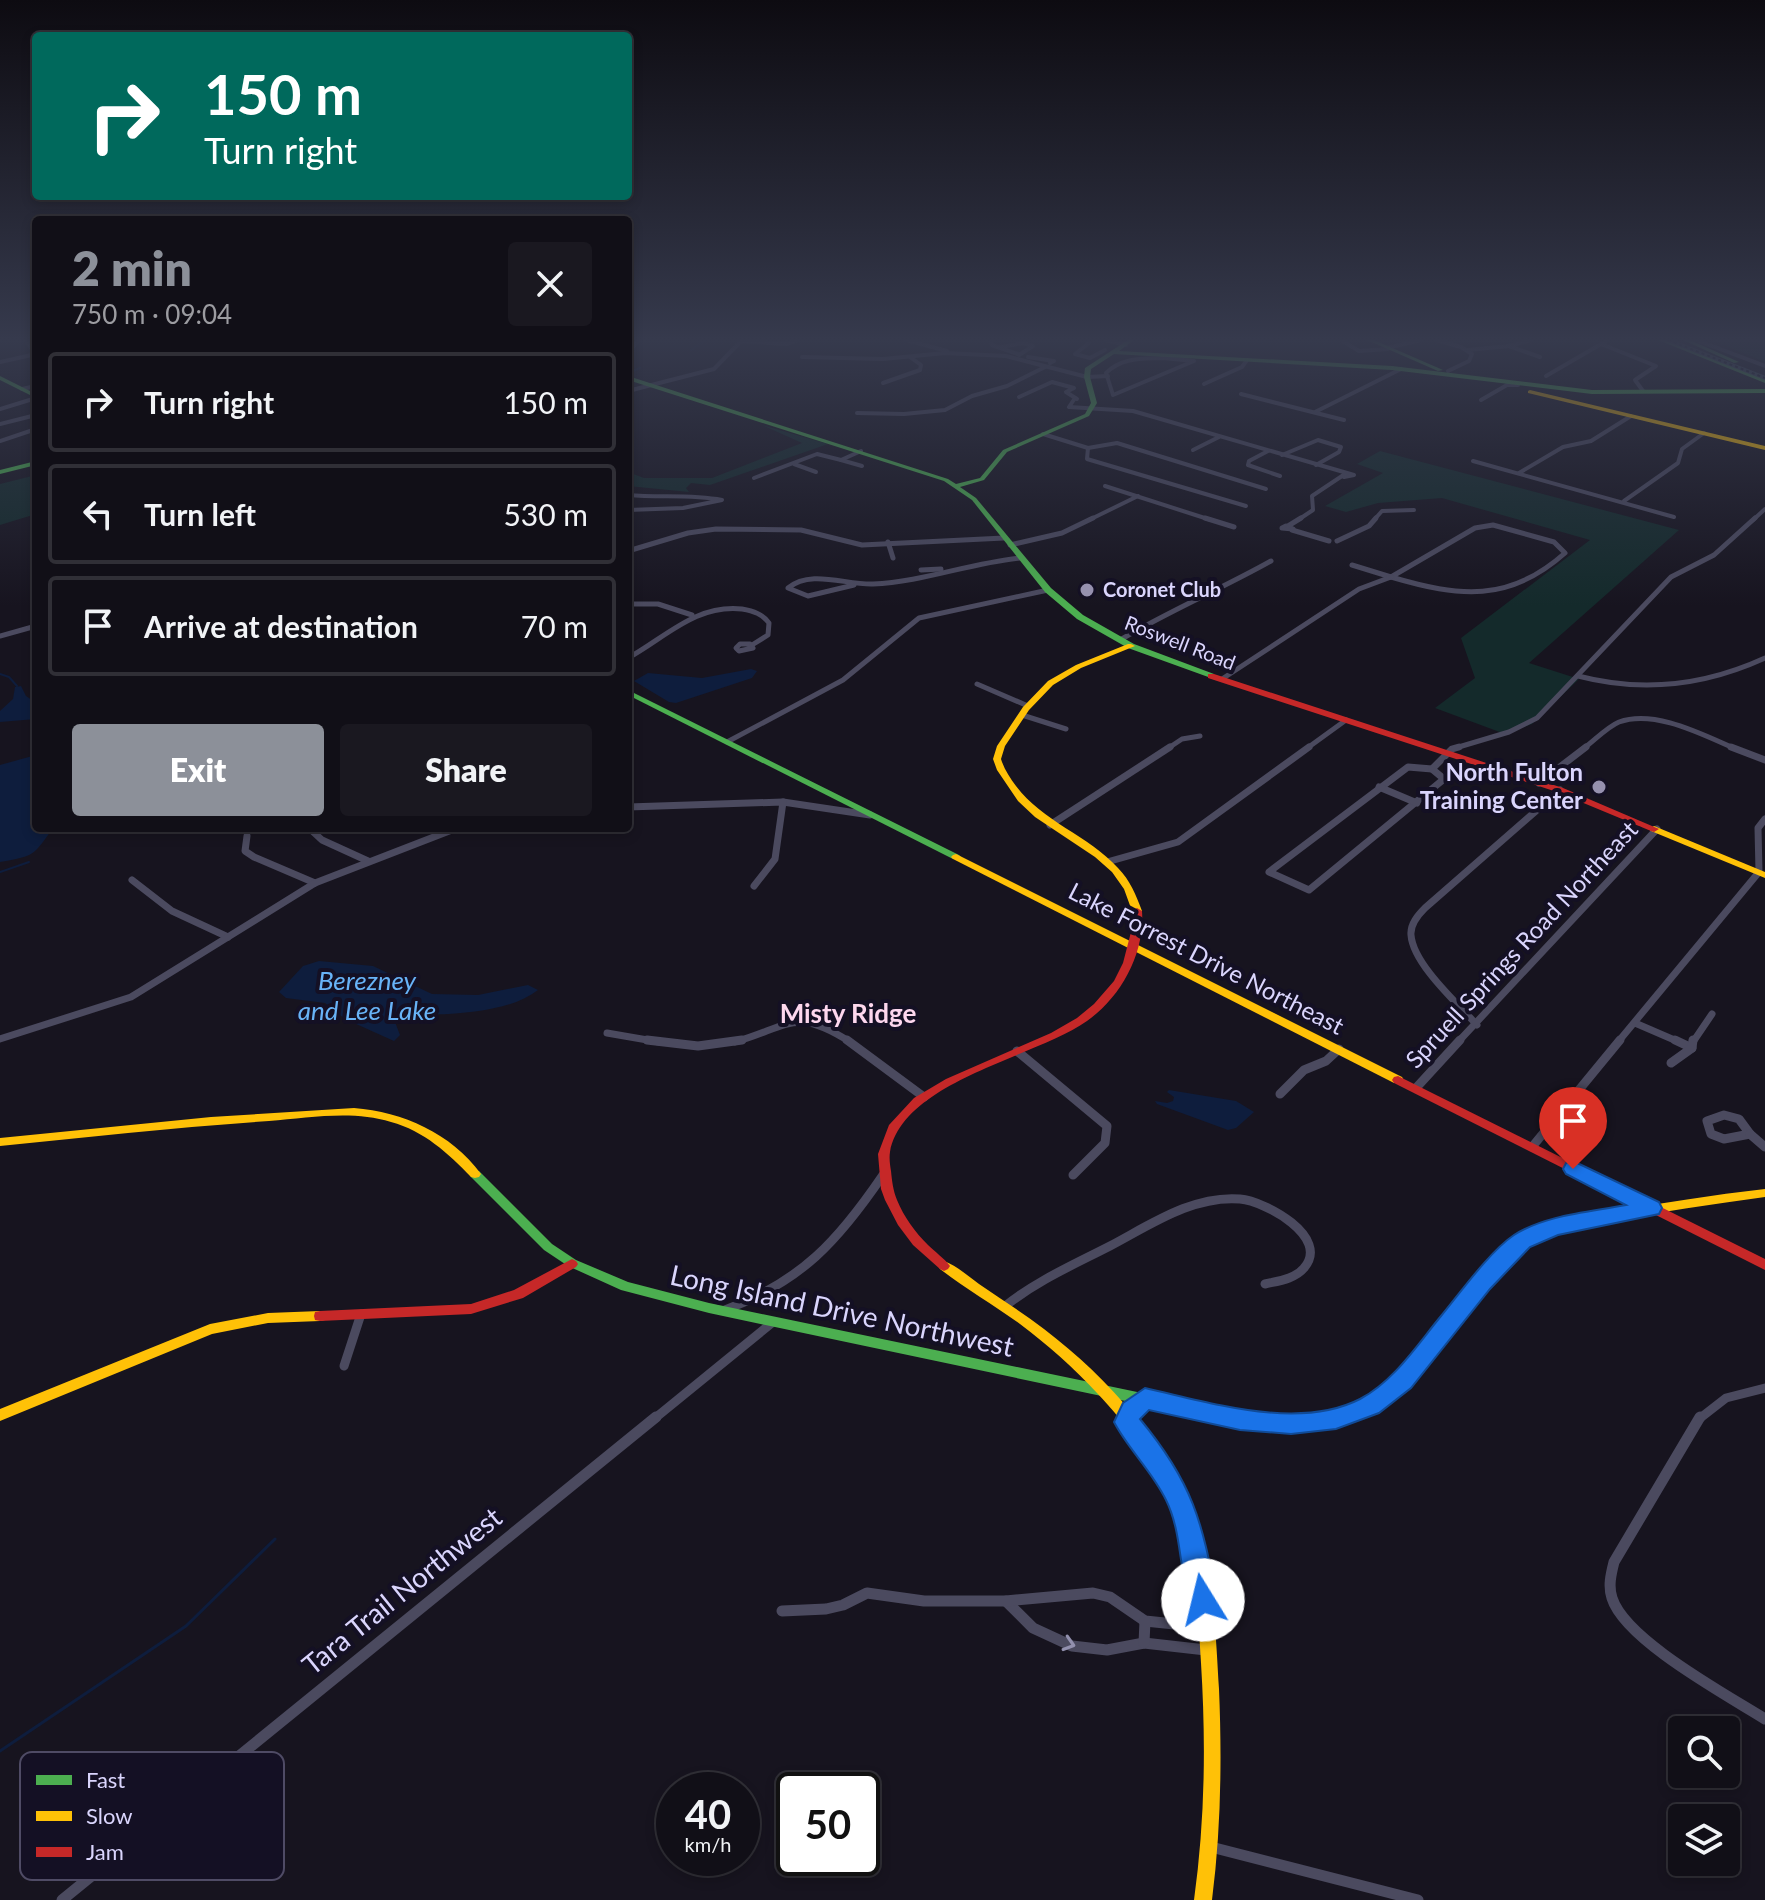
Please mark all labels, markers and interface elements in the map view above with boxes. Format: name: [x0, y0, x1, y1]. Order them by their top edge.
text: 150 m: [204, 60, 362, 127]
icon: right: [72, 64, 176, 168]
text: Turn right: [204, 128, 357, 172]
text: 2 min: [72, 239, 192, 296]
button: close: [508, 242, 592, 326]
text: 750 m · 09:04: [72, 298, 232, 330]
icon: right: [76, 380, 120, 424]
text: Turn right: [144, 384, 274, 420]
text: 150 m: [503, 384, 588, 420]
icon: left: [76, 492, 120, 536]
text: Turn left: [144, 496, 256, 532]
text: 530 m: [503, 496, 588, 532]
place label: Coronet Club: [1103, 577, 1221, 601]
marker: Coronet Club: [1078, 581, 1096, 599]
icon: arrive: [76, 604, 120, 648]
text: Arrive at destination: [144, 608, 418, 644]
text: 70 m: [521, 608, 588, 644]
street label: Roswell Road: [1121, 610, 1239, 674]
button: Exit: [72, 724, 324, 816]
button: Share: [340, 724, 592, 816]
place label: North Fulton Training Center: [1420, 757, 1583, 814]
marker: North Fulton Training Center: [1590, 778, 1608, 796]
street label: Spruell Springs Road Northeast: [1399, 814, 1643, 1073]
street label: Lake Forrest Drive Northeast: [1064, 876, 1349, 1040]
water label: Berezney and Lee Lake: [298, 964, 436, 1026]
district label: Misty Ridge: [780, 997, 916, 1029]
pin: [1539, 1087, 1607, 1169]
icon: arrive: [1551, 1099, 1595, 1143]
street label: Long Island Drive Northwest: [667, 1257, 1017, 1363]
street label: Tara Trail Northwest: [295, 1499, 508, 1681]
position arrow: [1161, 1558, 1245, 1642]
one-way arrow: [1061, 1635, 1075, 1651]
map controls: [1668, 1716, 1740, 1876]
button: search: [1668, 1716, 1740, 1788]
legend: [20, 1752, 284, 1880]
text: Fast: [86, 1766, 125, 1793]
speed limit sign: 50: [776, 1772, 880, 1876]
text: 40: [685, 1790, 731, 1838]
text: Slow: [86, 1802, 133, 1829]
button: layers: [1668, 1804, 1740, 1876]
text: km/h: [685, 1832, 731, 1856]
text: Jam: [86, 1838, 124, 1865]

